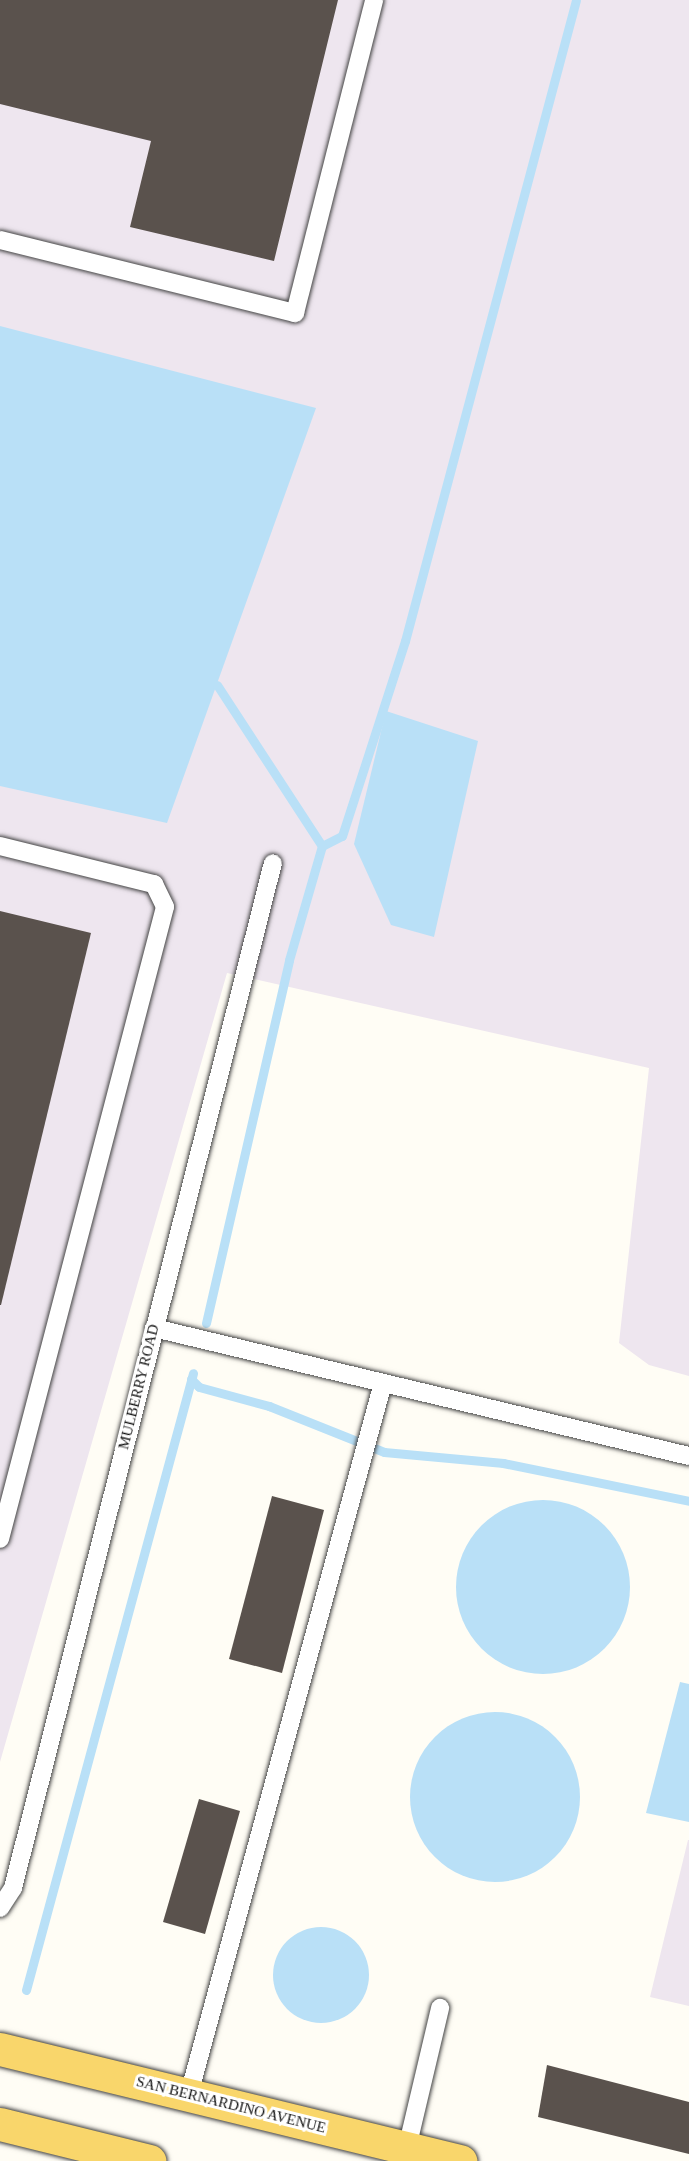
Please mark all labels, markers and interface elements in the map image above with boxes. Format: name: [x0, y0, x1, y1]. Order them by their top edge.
street label: MULBERRY ROAD: [115, 1322, 163, 1452]
street label: SAN BERNARDINO AVENUE: [134, 2073, 328, 2137]

